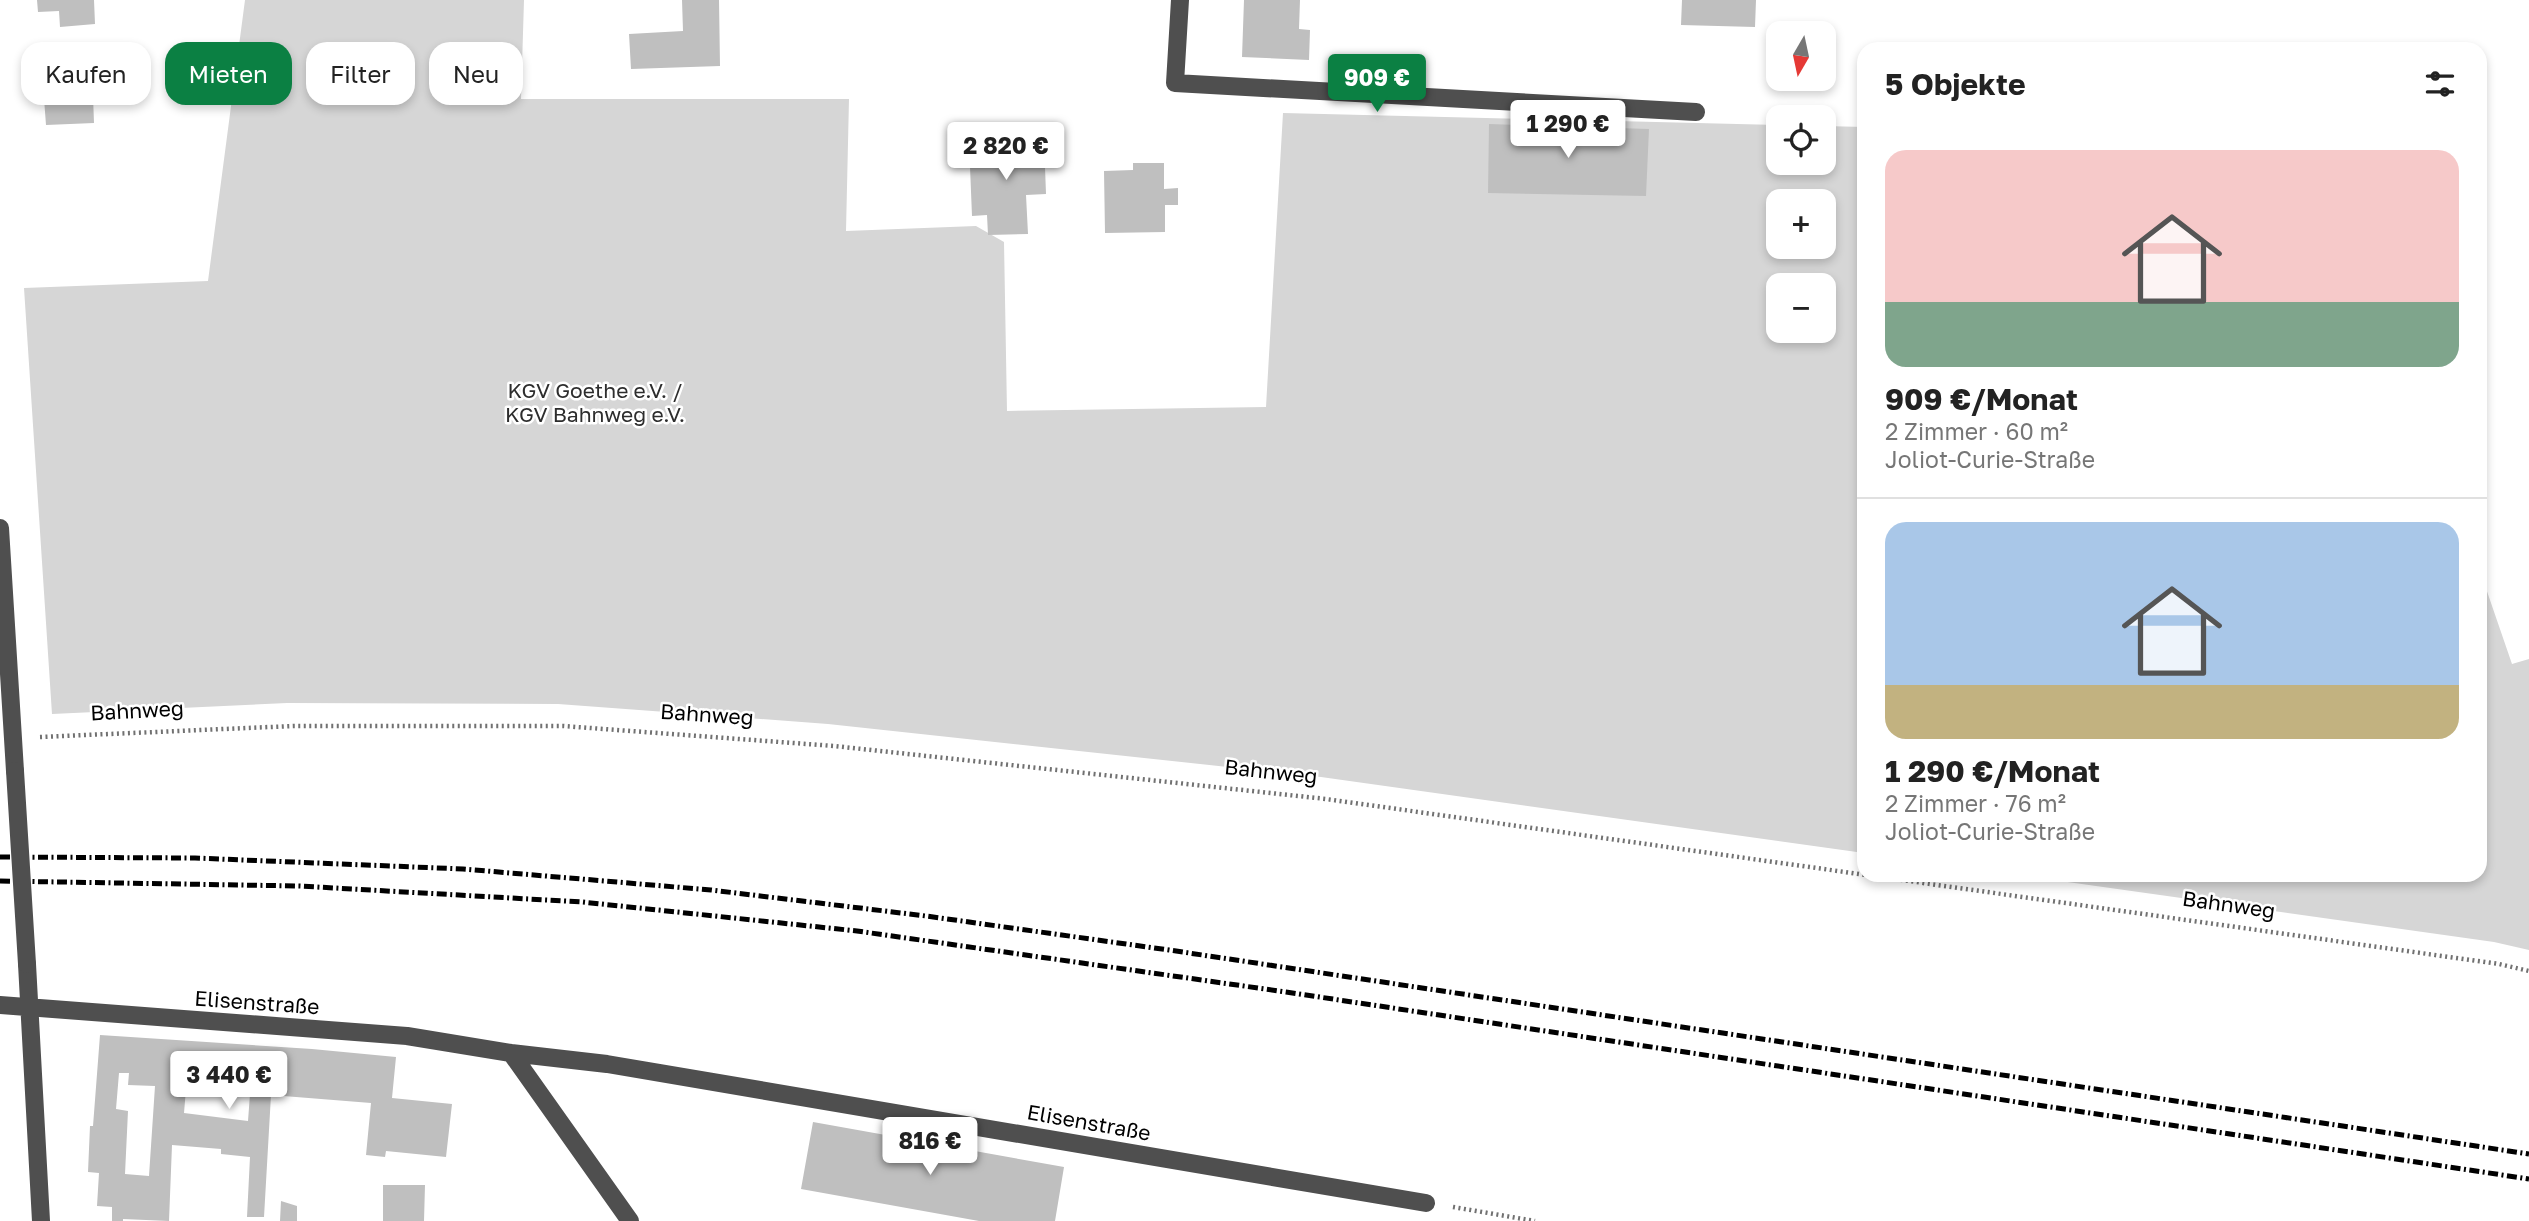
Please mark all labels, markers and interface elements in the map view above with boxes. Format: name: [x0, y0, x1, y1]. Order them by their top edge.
north arrow: [1766, 21, 1836, 91]
map controls: [1766, 21, 1836, 343]
chip: Kaufen: [21, 42, 151, 105]
chip: Mieten: [165, 42, 292, 105]
chip: Filter: [306, 42, 415, 105]
chip: Neu: [429, 42, 523, 105]
pin: 909 €: [1328, 54, 1426, 114]
text: 909 €: [1344, 63, 1410, 91]
icon: filters: [2421, 65, 2459, 103]
text: 5 Objekte: [1885, 66, 2026, 102]
pin: 1 290 €: [1503, 100, 1633, 160]
button: locate: [1766, 105, 1836, 175]
text: 1 290 €: [1526, 109, 1610, 137]
pin: 2 820 €: [941, 122, 1071, 182]
text: 2 820 €: [963, 131, 1049, 159]
button: +: [1766, 189, 1836, 259]
icon: home: [2109, 196, 2235, 322]
button: −: [1766, 273, 1836, 343]
park label: KGV Goethe e.V. / KGV Bahnweg e.V.: [505, 377, 685, 427]
text: 909 €/Monat: [1885, 381, 2078, 417]
text: 2 Zimmer · 60 m²: [1885, 417, 2068, 445]
text: Joliot-Curie-Straße: [1885, 445, 2095, 473]
icon: home: [2109, 568, 2235, 694]
street label: Bahnweg: [90, 695, 184, 725]
street label: Bahnweg: [659, 698, 755, 730]
street label: Bahnweg: [1223, 753, 1319, 789]
text: 1 290 €/Monat: [1885, 753, 2100, 789]
text: 2 Zimmer · 76 m²: [1885, 789, 2066, 817]
text: Joliot-Curie-Straße: [1885, 817, 2095, 845]
street label: Bahnweg: [2181, 885, 2277, 923]
street label: Elisenstraße: [194, 985, 320, 1019]
pin: 3 440 €: [164, 1052, 294, 1111]
text: 3 440 €: [186, 1060, 272, 1088]
street label: Elisenstraße: [1025, 1098, 1153, 1146]
pin: 816 €: [881, 1118, 979, 1177]
text: 816 €: [898, 1126, 962, 1154]

